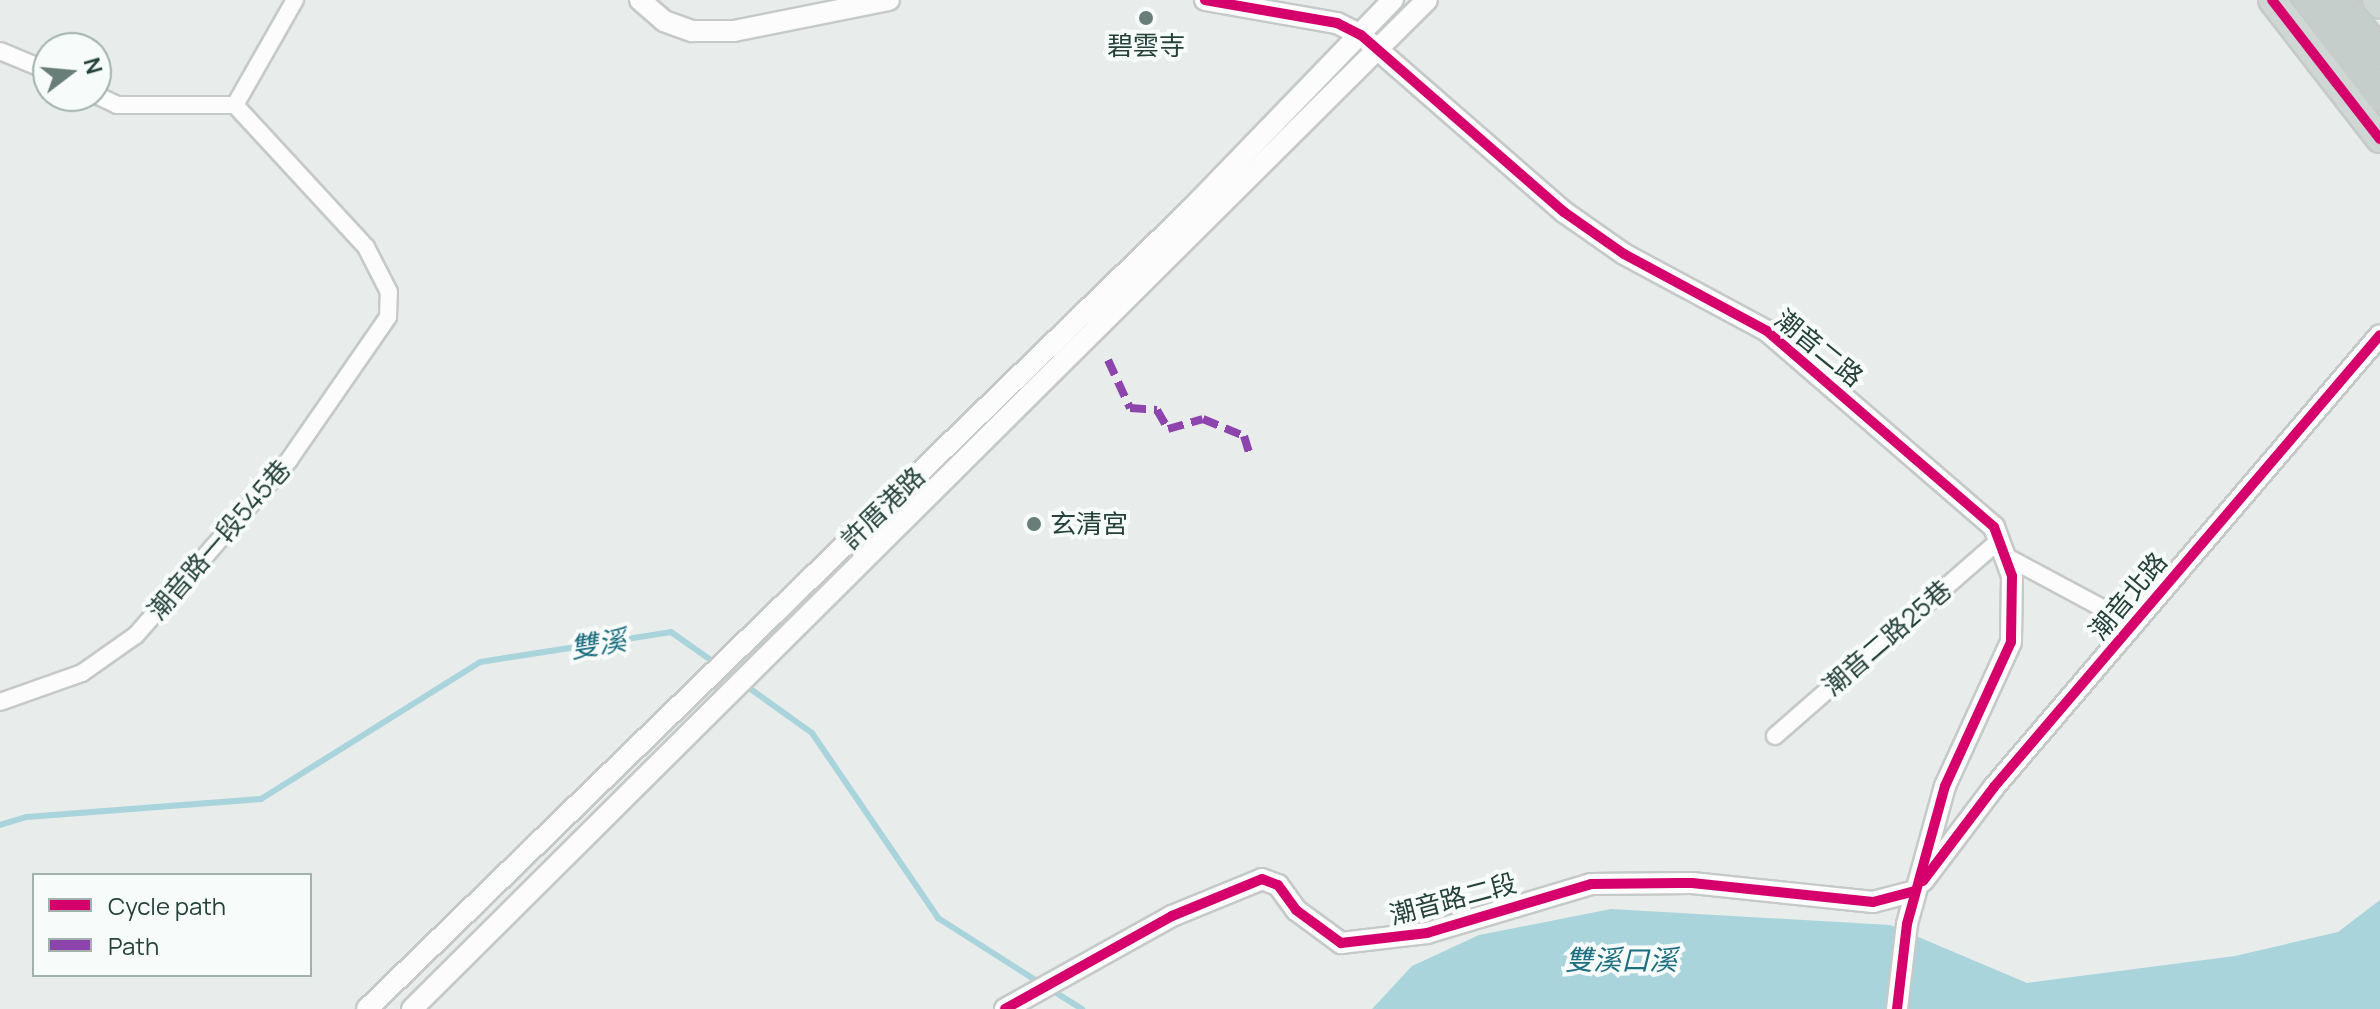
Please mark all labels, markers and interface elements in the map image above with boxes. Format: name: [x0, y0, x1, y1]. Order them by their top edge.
marker: 碧雲寺: [1137, 9, 1155, 27]
place label: 碧雲寺: [1107, 30, 1185, 62]
north arrow: [32, 32, 112, 112]
text: N: [77, 54, 110, 78]
street label: 潮音二路: [1769, 303, 1869, 393]
street label: 潮音路一段545巷: [141, 454, 297, 626]
street label: 許厝港路: [835, 461, 931, 555]
place label: 玄清宮: [1050, 508, 1128, 540]
marker: 玄清宮: [1025, 515, 1043, 533]
street label: 潮音北路: [2083, 546, 2173, 646]
street label: 潮音二路25巷: [1816, 574, 1958, 702]
water label: 雙溪: [568, 622, 628, 664]
street label: 潮音路二段: [1386, 867, 1520, 931]
legend: [32, 873, 312, 977]
text: Cycle path: [108, 889, 226, 922]
text: Path: [108, 929, 159, 962]
water label: 雙溪口溪: [1565, 942, 1677, 976]

